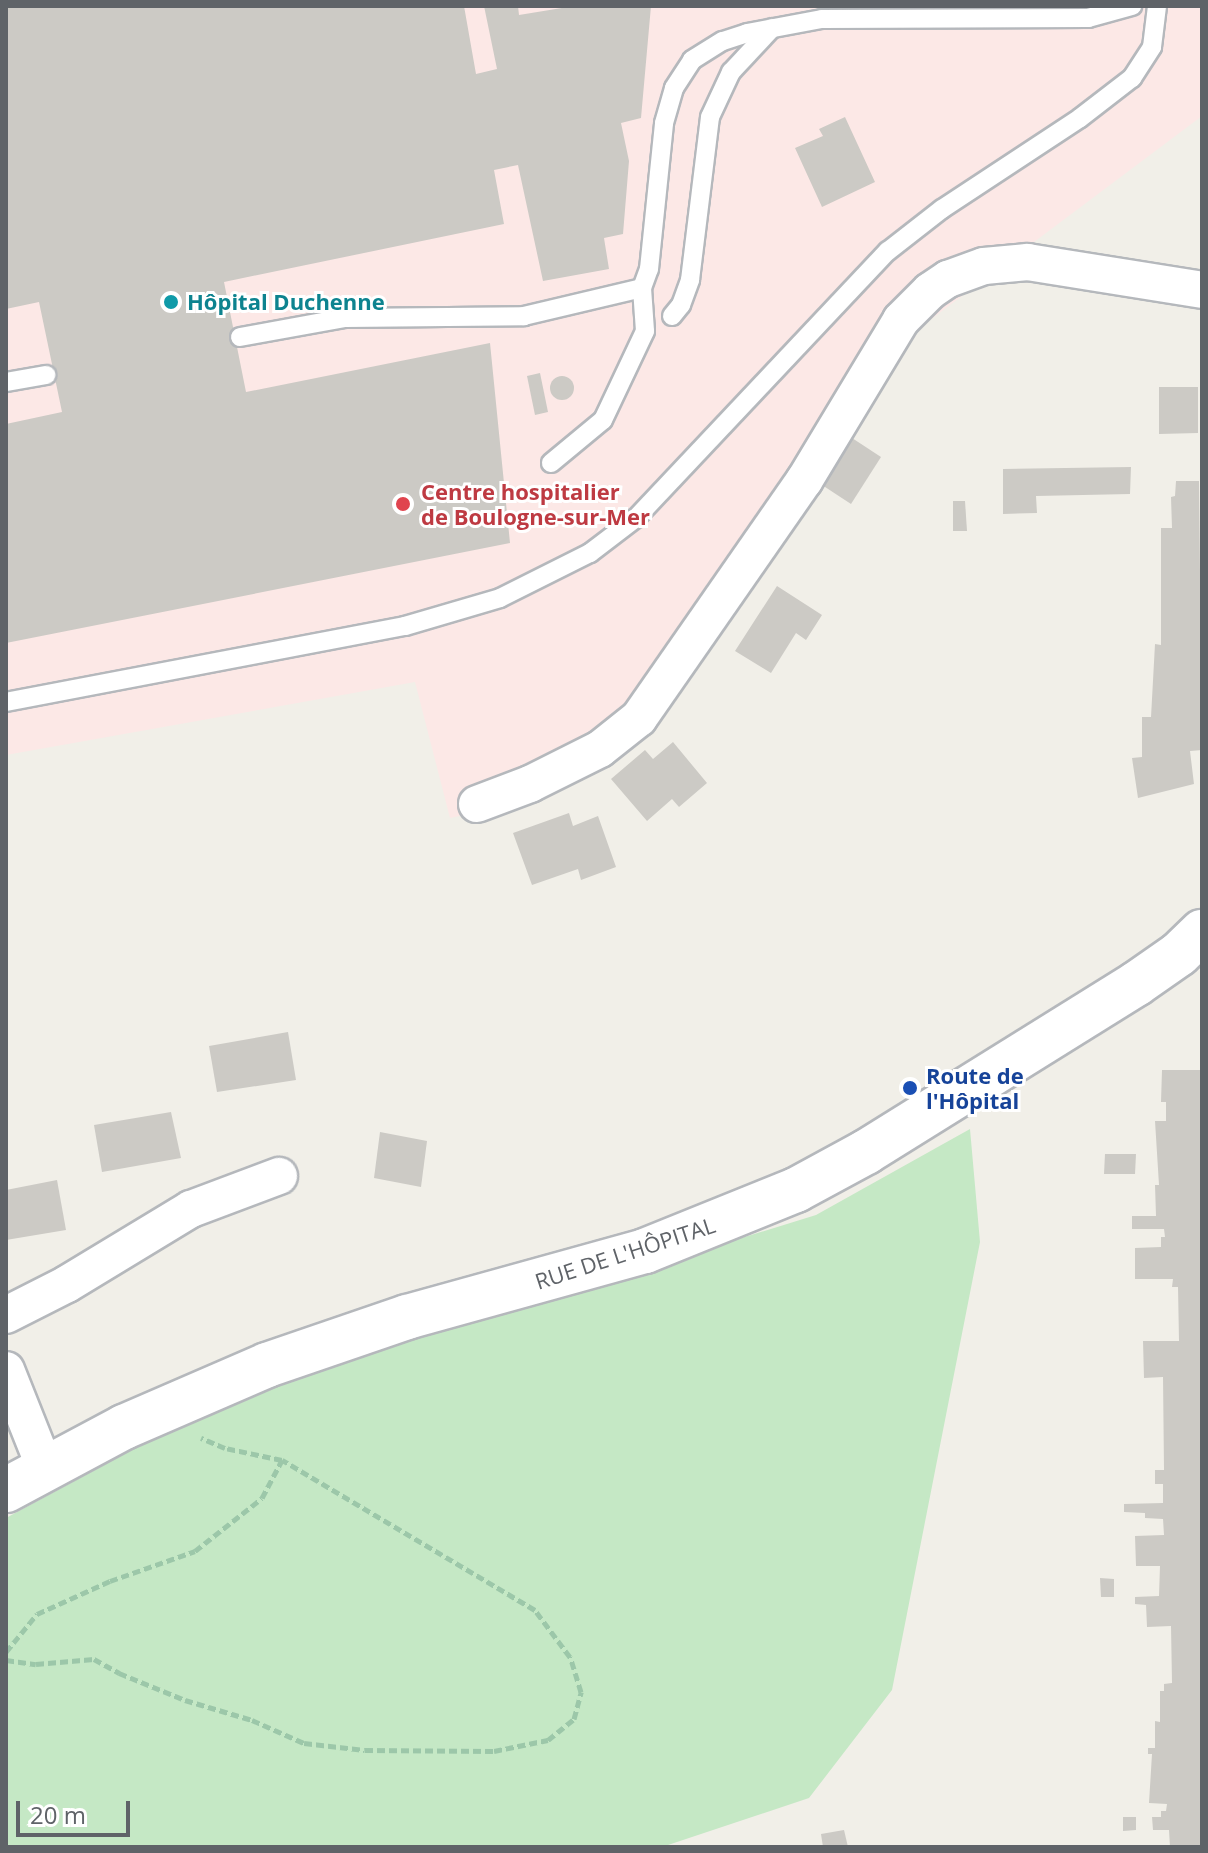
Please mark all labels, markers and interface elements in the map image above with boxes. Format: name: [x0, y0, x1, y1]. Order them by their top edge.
place label: Hôpital Duchenne: [187, 289, 385, 315]
marker: Hôpital Duchenne: [162, 293, 180, 311]
place label: Centre hospitalier de Boulogne-sur-Mer: [421, 478, 650, 530]
marker: Centre hospitalier de Boulogne-sur-Mer: [392, 493, 414, 515]
place label: Route de l'Hôpital: [926, 1062, 1024, 1114]
marker: Route de l'Hôpital: [901, 1079, 919, 1097]
street label: RUE DE L'HÔPITAL: [532, 1211, 718, 1295]
scale bar: [20, 1785, 134, 1835]
text: 20 m: [30, 1798, 86, 1831]

